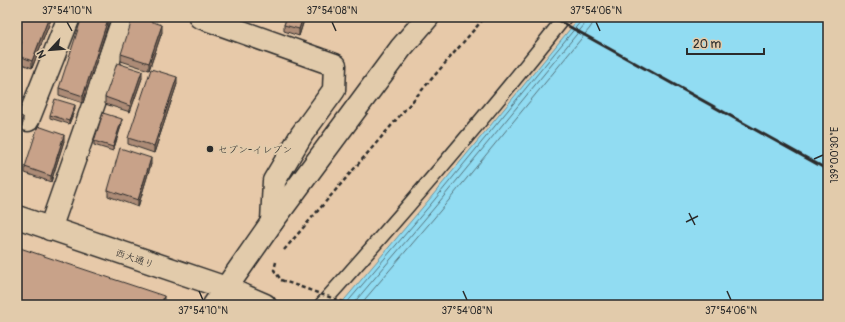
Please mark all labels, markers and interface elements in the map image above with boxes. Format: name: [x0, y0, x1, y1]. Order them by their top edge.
text: 37°54'10"N: [42, 5, 92, 17]
text: 37°54'08"N: [306, 5, 358, 17]
text: 37°54'06"N: [570, 5, 622, 17]
north arrow: [30, 30, 70, 70]
scale bar: [687, 30, 764, 56]
text: 20 m: [693, 37, 722, 52]
text: N: [34, 47, 49, 60]
text: 139°00'30"E: [829, 127, 841, 183]
marker: セブン-イレブン: [205, 144, 215, 154]
place label: セブン-イレブン: [218, 144, 292, 156]
street label: 西大通り: [114, 247, 156, 271]
text: 37°54'10"N: [178, 305, 228, 317]
text: 37°54'08"N: [441, 305, 493, 317]
text: 37°54'06"N: [705, 305, 757, 317]

